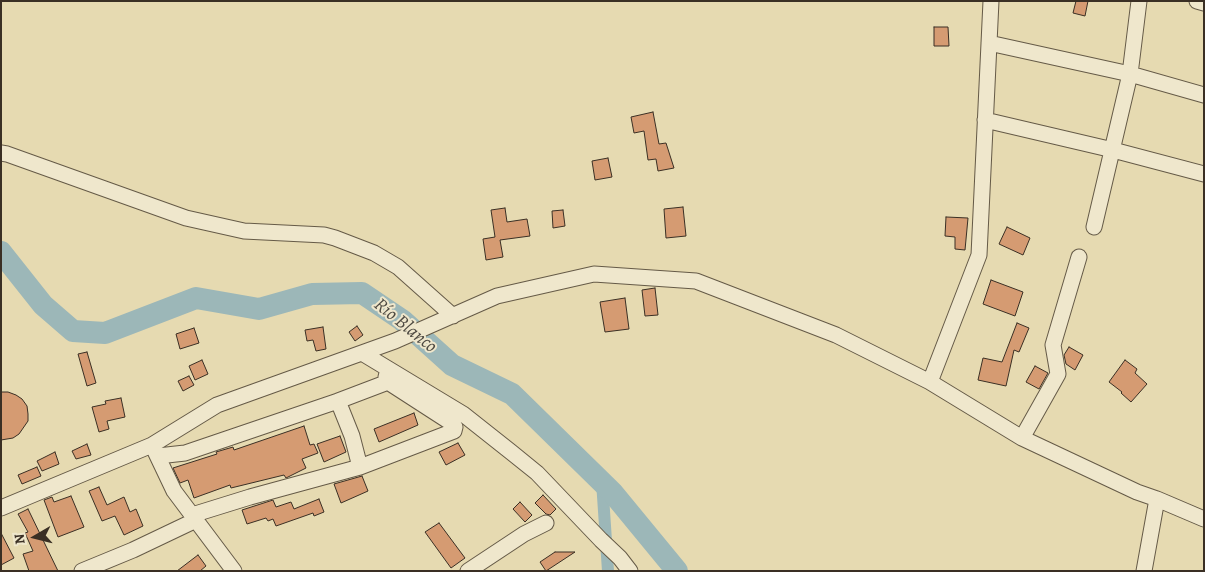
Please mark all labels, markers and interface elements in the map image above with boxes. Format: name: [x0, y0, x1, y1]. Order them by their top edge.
water label: Río Blanco: [369, 294, 441, 358]
north arrow: [10, 512, 60, 562]
text: N: [10, 533, 30, 546]

